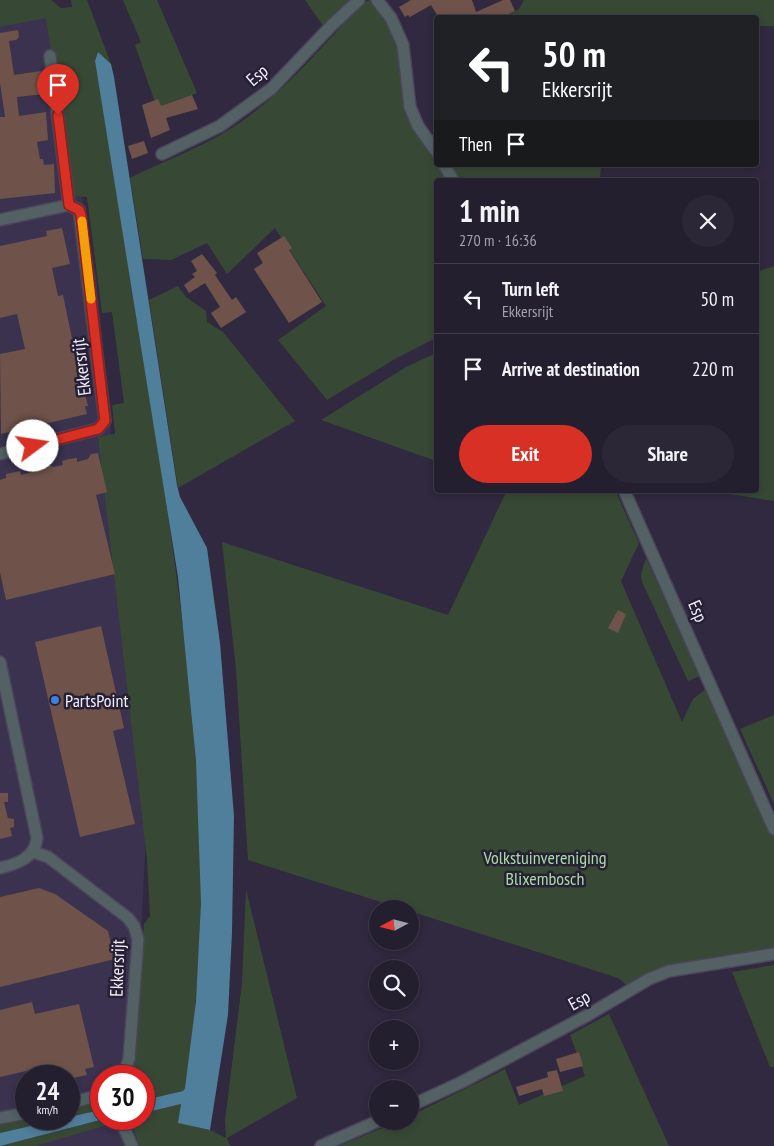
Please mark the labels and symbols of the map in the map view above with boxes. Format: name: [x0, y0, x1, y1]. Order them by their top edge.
street label: Esp: [241, 59, 273, 91]
pin: [37, 64, 79, 115]
street label: Ekkersrijt: [66, 337, 96, 397]
position arrow: [6, 419, 58, 471]
street label: Esp: [683, 596, 713, 626]
place label: PartsPoint: [65, 689, 128, 712]
marker: PartsPoint: [49, 694, 61, 706]
park label: Volkstuinvereniging Blixembosch: [482, 846, 607, 890]
north arrow: [369, 900, 419, 950]
street label: Ekkersrijt: [105, 939, 130, 997]
street label: Esp: [564, 985, 594, 1015]
speed limit sign: 30: [90, 1065, 155, 1130]

